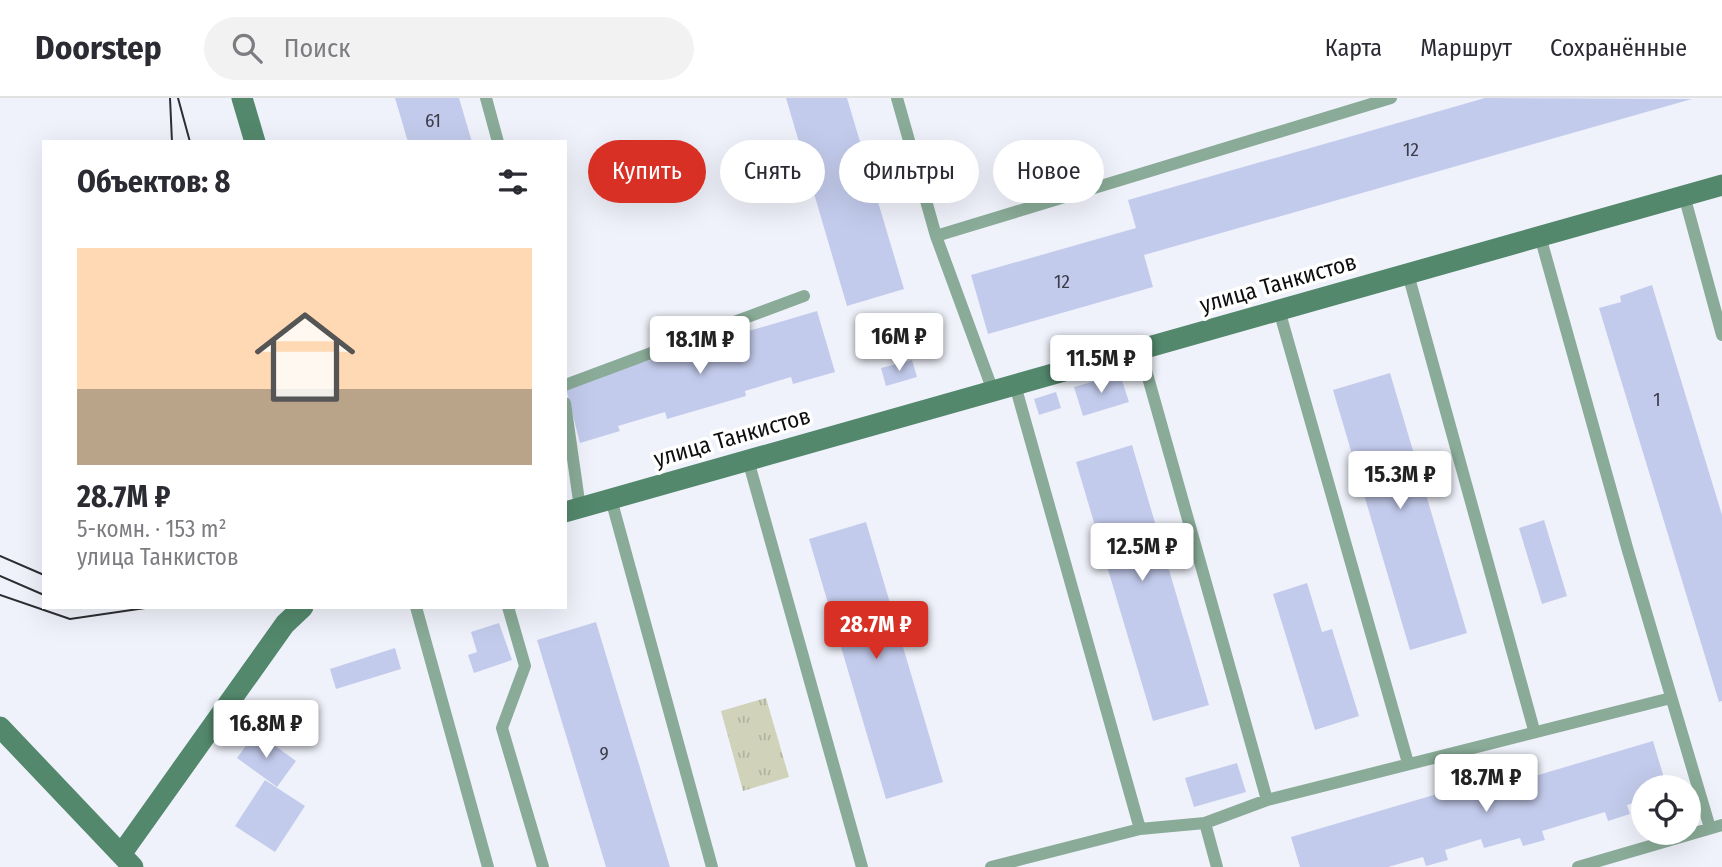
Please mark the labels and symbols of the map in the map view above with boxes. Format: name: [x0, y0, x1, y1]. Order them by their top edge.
house number: 61: [425, 109, 441, 132]
house number: 12: [1403, 138, 1419, 161]
street label: улица Танкистов: [1197, 247, 1359, 319]
house number: 12: [1054, 270, 1070, 293]
pin: 16M ₽: [850, 314, 948, 373]
pin: 18.1M ₽: [635, 316, 765, 376]
pin: 11.5M ₽: [1036, 336, 1166, 395]
house number: 1: [1653, 388, 1661, 411]
street label: улица Танкистов: [651, 401, 813, 473]
pin: 15.3M ₽: [1335, 452, 1465, 511]
pin: 12.5M ₽: [1077, 524, 1207, 583]
pin: 28.7M ₽: [811, 602, 941, 661]
pin: 16.8M ₽: [201, 700, 331, 760]
house number: 9: [599, 742, 609, 765]
pin: 18.7M ₽: [1421, 754, 1551, 814]

